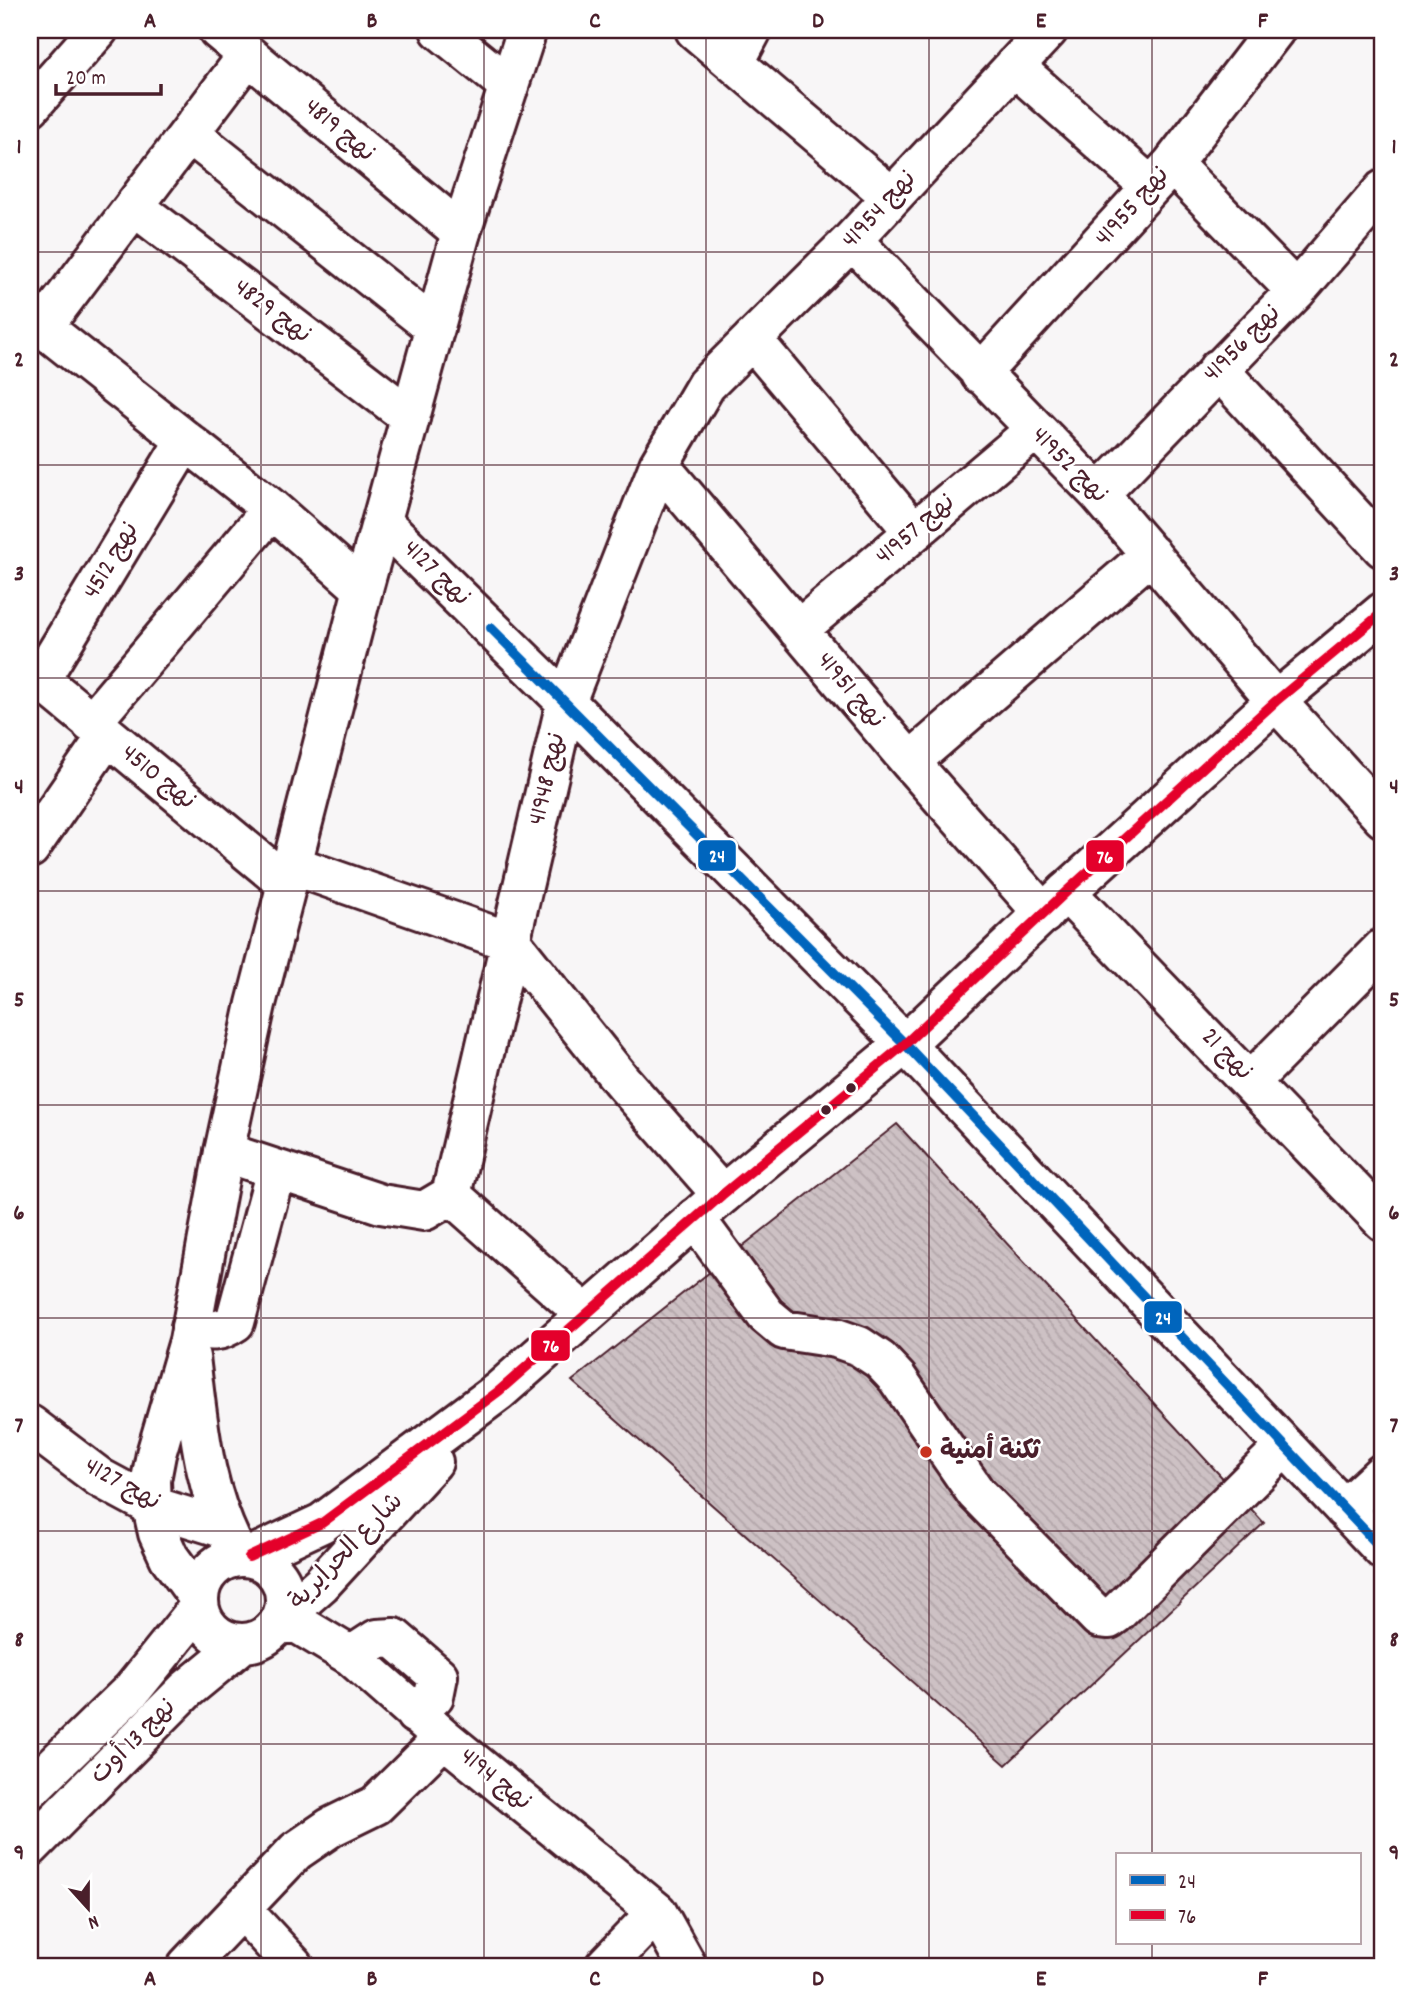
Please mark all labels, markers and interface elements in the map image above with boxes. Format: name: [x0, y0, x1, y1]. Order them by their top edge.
text: A: [144, 6, 156, 39]
text: B: [367, 6, 378, 39]
text: C: [589, 6, 601, 39]
text: D: [812, 6, 824, 39]
text: E: [1036, 6, 1047, 39]
text: F: [1258, 6, 1269, 39]
scale bar: [56, 52, 161, 96]
text: 20 m: [66, 65, 106, 95]
street label: نهج 4819: [295, 90, 383, 172]
text: 1: [16, 132, 22, 165]
text: 1: [1391, 132, 1397, 165]
street label: نهج 41955: [1087, 159, 1179, 255]
street label: نهج 41954: [834, 162, 926, 258]
street label: نهج 4829: [225, 270, 319, 354]
street label: نهج 41956: [1195, 296, 1291, 392]
text: 2: [14, 345, 24, 378]
text: 2: [1389, 345, 1399, 378]
street label: نهج 41952: [1022, 419, 1116, 513]
street label: نهج 41957: [868, 485, 964, 575]
street label: نهج 4512: [74, 515, 150, 607]
street label: نهج 4127: [394, 532, 478, 616]
text: 3: [14, 559, 24, 592]
text: 3: [1389, 559, 1399, 592]
street label: نهج 41951: [807, 644, 893, 738]
street label: نهج 41948: [519, 729, 577, 829]
street label: نهج 4510: [112, 736, 204, 820]
text: 4: [14, 772, 24, 805]
text: 4: [1389, 772, 1399, 805]
line badge: 24: [697, 839, 737, 872]
line badge: 76: [1085, 839, 1125, 873]
text: 24: [709, 845, 725, 872]
text: 76: [1097, 846, 1113, 873]
text: 5: [14, 985, 24, 1018]
text: 5: [1389, 985, 1399, 1018]
street label: نهج 21: [1191, 1020, 1261, 1090]
unlabelled marker: [844, 1081, 858, 1095]
unlabelled marker: [819, 1103, 833, 1117]
text: 6: [13, 1198, 25, 1231]
text: 6: [1388, 1198, 1400, 1231]
line badge: 24: [1143, 1300, 1183, 1334]
text: 24: [1155, 1307, 1171, 1334]
line badge: 76: [530, 1329, 571, 1362]
text: 76: [543, 1335, 559, 1362]
text: 7: [15, 1411, 24, 1444]
text: 7: [1390, 1411, 1399, 1444]
place label: ثكنة أمنية: [940, 1433, 1041, 1471]
marker: ثكنة أمنية: [918, 1444, 934, 1460]
street label: نهج 4127: [77, 1449, 167, 1521]
street label: شارع الحرايرية: [281, 1485, 413, 1619]
text: 8: [14, 1625, 24, 1658]
text: 8: [1389, 1625, 1399, 1658]
street label: نهج 13 أوت: [82, 1690, 186, 1794]
street label: نهج 4194: [451, 1739, 539, 1821]
text: 9: [14, 1838, 24, 1871]
text: 9: [1389, 1838, 1399, 1871]
legend: [1116, 1853, 1360, 1944]
text: 24: [1178, 1869, 1196, 1899]
north arrow: [52, 1874, 122, 1944]
text: 76: [1178, 1904, 1196, 1934]
text: N: [84, 1906, 102, 1935]
text: A: [144, 1964, 156, 1996]
text: B: [367, 1964, 378, 1996]
text: C: [589, 1964, 601, 1996]
text: D: [812, 1964, 824, 1996]
text: E: [1036, 1964, 1047, 1996]
text: F: [1258, 1964, 1269, 1996]

